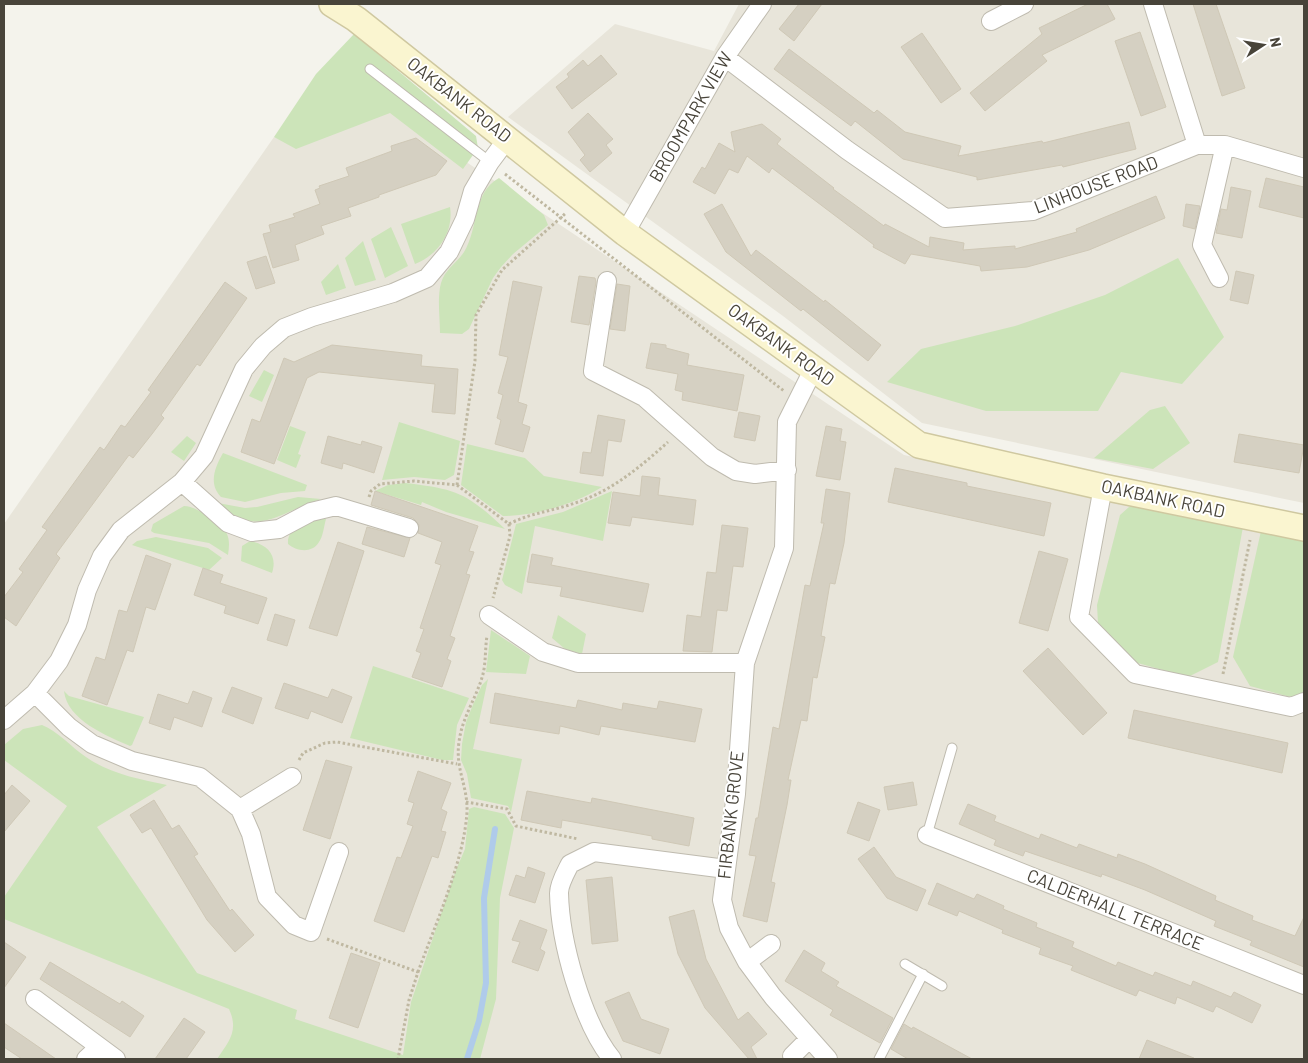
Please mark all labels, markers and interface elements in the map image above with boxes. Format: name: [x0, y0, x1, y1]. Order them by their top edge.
north arrow: [1238, 20, 1288, 70]
text: N: [1267, 36, 1285, 49]
street label: BROOMPARK VIEW: [644, 47, 736, 185]
street label: OAKBANK ROAD: [403, 52, 516, 147]
street label: LINHOUSE ROAD: [1031, 150, 1161, 218]
street label: OAKBANK ROAD: [724, 298, 839, 390]
street label: OAKBANK ROAD: [1099, 474, 1227, 522]
street label: FIRBANK GROVE: [712, 750, 748, 880]
street label: CALDERHALL TERRACE: [1024, 864, 1207, 955]

